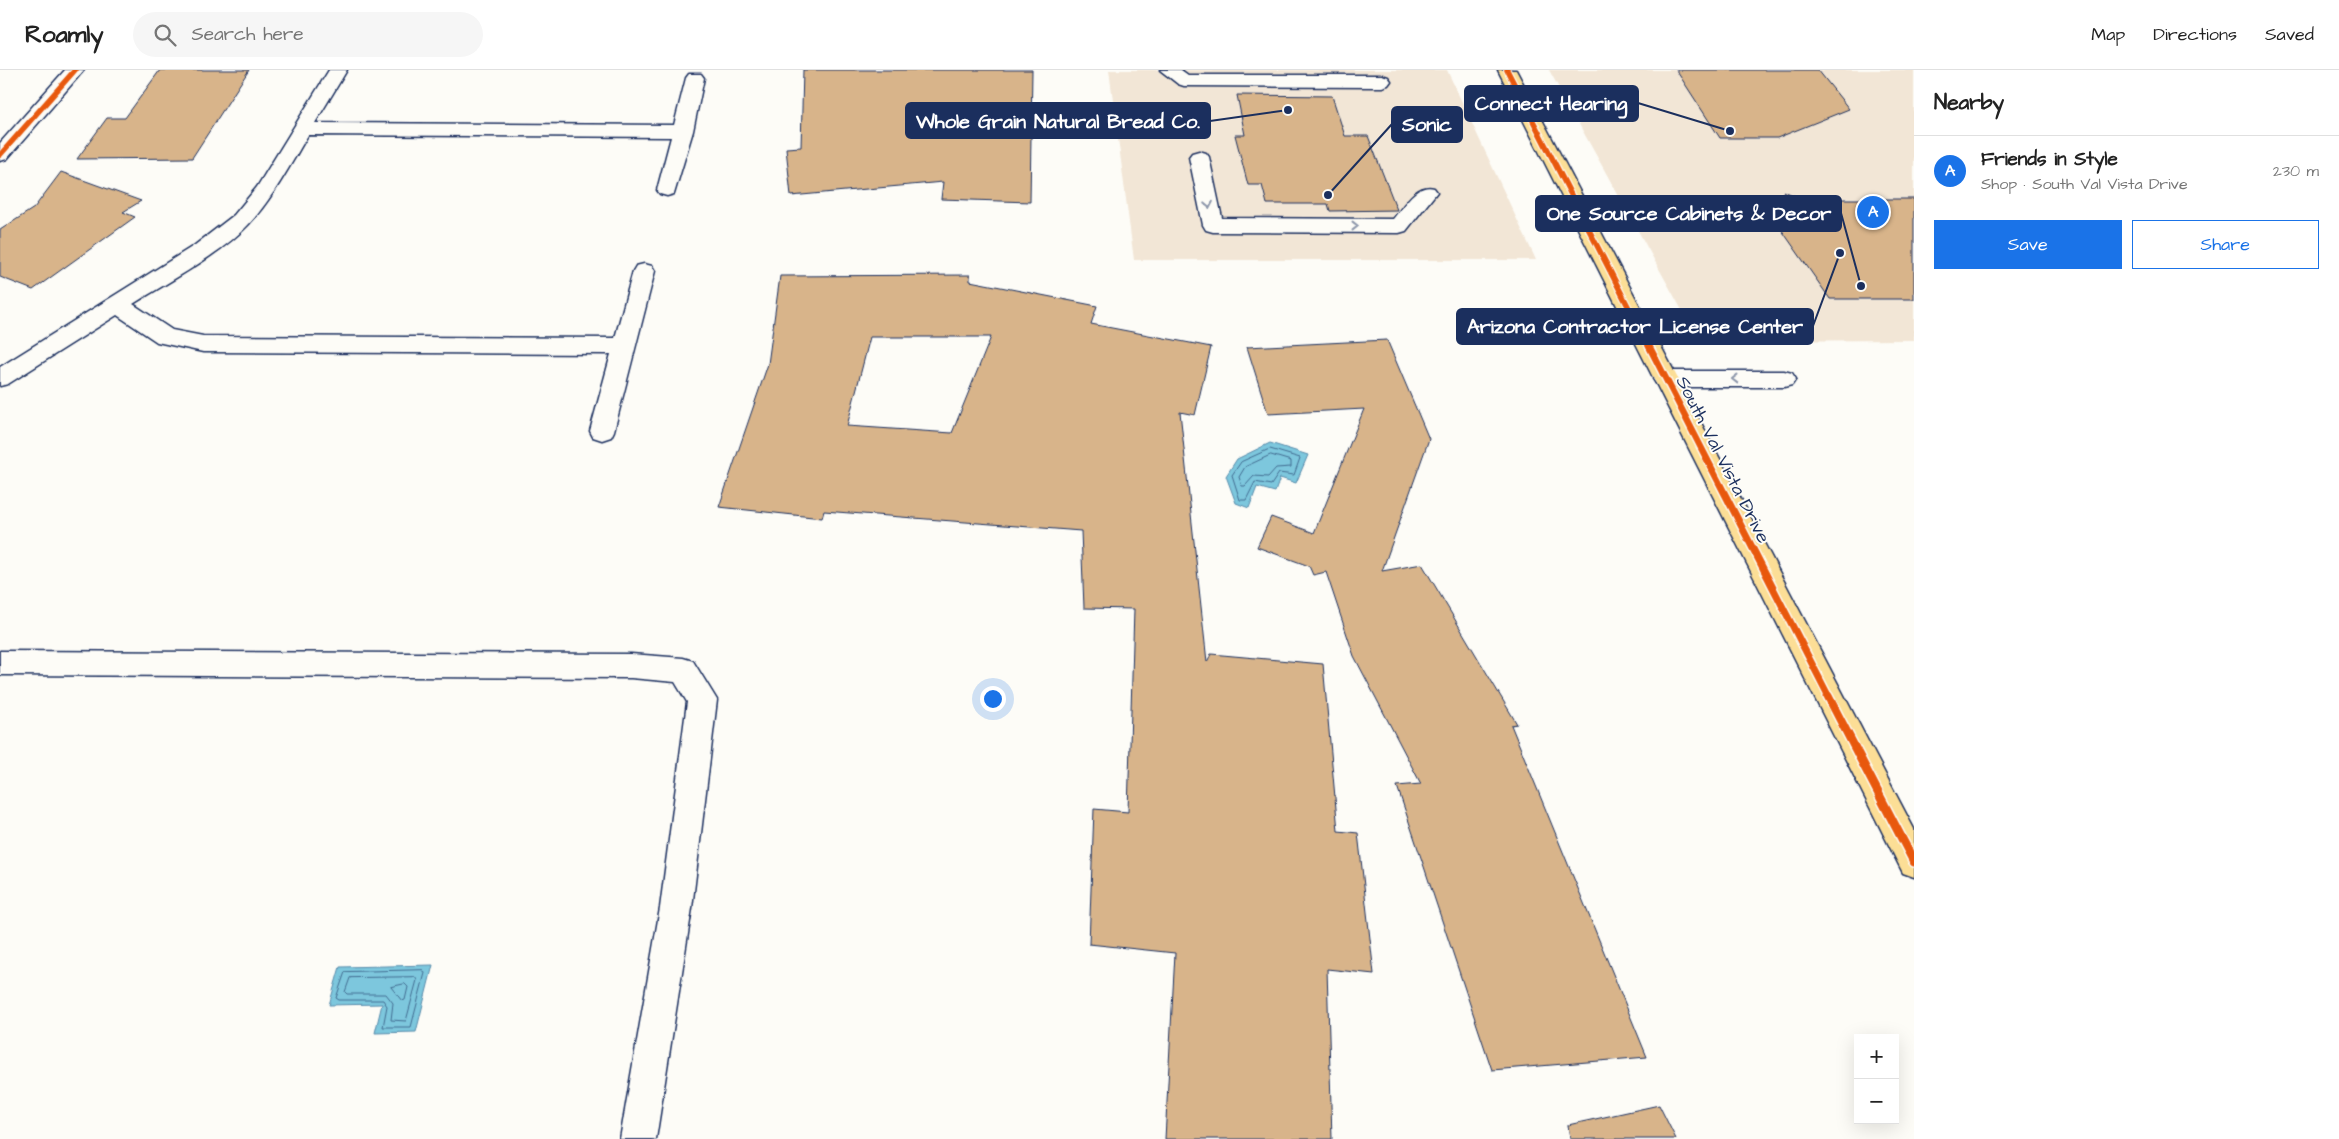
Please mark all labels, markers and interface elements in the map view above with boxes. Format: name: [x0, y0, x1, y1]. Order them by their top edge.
search box: [133, 12, 483, 57]
text: Roamly: [25, 18, 103, 52]
icon: search: [151, 21, 179, 49]
text: Search here: [191, 21, 304, 48]
text: Map: [2091, 22, 2125, 47]
text: Directions: [2153, 22, 2237, 47]
text: Saved: [2265, 22, 2314, 47]
callout: Connect Hearing: [1465, 86, 1638, 121]
text: Nearby: [1934, 88, 2004, 117]
text: Connect Hearing: [1475, 90, 1628, 119]
callout: Whole Grain Natural Bread Co.: [906, 103, 1210, 138]
callout: Sonic: [1392, 107, 1462, 142]
text: Whole Grain Natural Bread Co.: [915, 108, 1200, 136]
text: Sonic: [1401, 111, 1452, 139]
text: Friends in Style: [1981, 146, 2118, 173]
text: A: [1945, 160, 1955, 182]
text: 230 m: [2273, 160, 2319, 182]
text: Shop · South Val Vista Drive: [1981, 173, 2188, 195]
pin: A: [1857, 193, 1889, 231]
callout: One Source Cabinets & Decor: [1536, 196, 1841, 231]
one-way arrow: [1203, 200, 1213, 209]
text: One Source Cabinets & Decor: [1547, 200, 1832, 228]
button: Save: [1934, 220, 2122, 269]
button: Share: [2132, 220, 2319, 269]
one-way arrow: [1351, 221, 1359, 231]
callout: Arizona Contractor License Center: [1457, 309, 1813, 344]
text: Arizona Contractor License Center: [1467, 313, 1804, 341]
street label: South Val Vista Drive: [1669, 371, 1777, 548]
one-way arrow: [1731, 374, 1739, 384]
your location: [980, 686, 1006, 712]
map controls: [1854, 1034, 1899, 1124]
button: +: [1854, 1034, 1899, 1079]
button: −: [1854, 1079, 1899, 1124]

